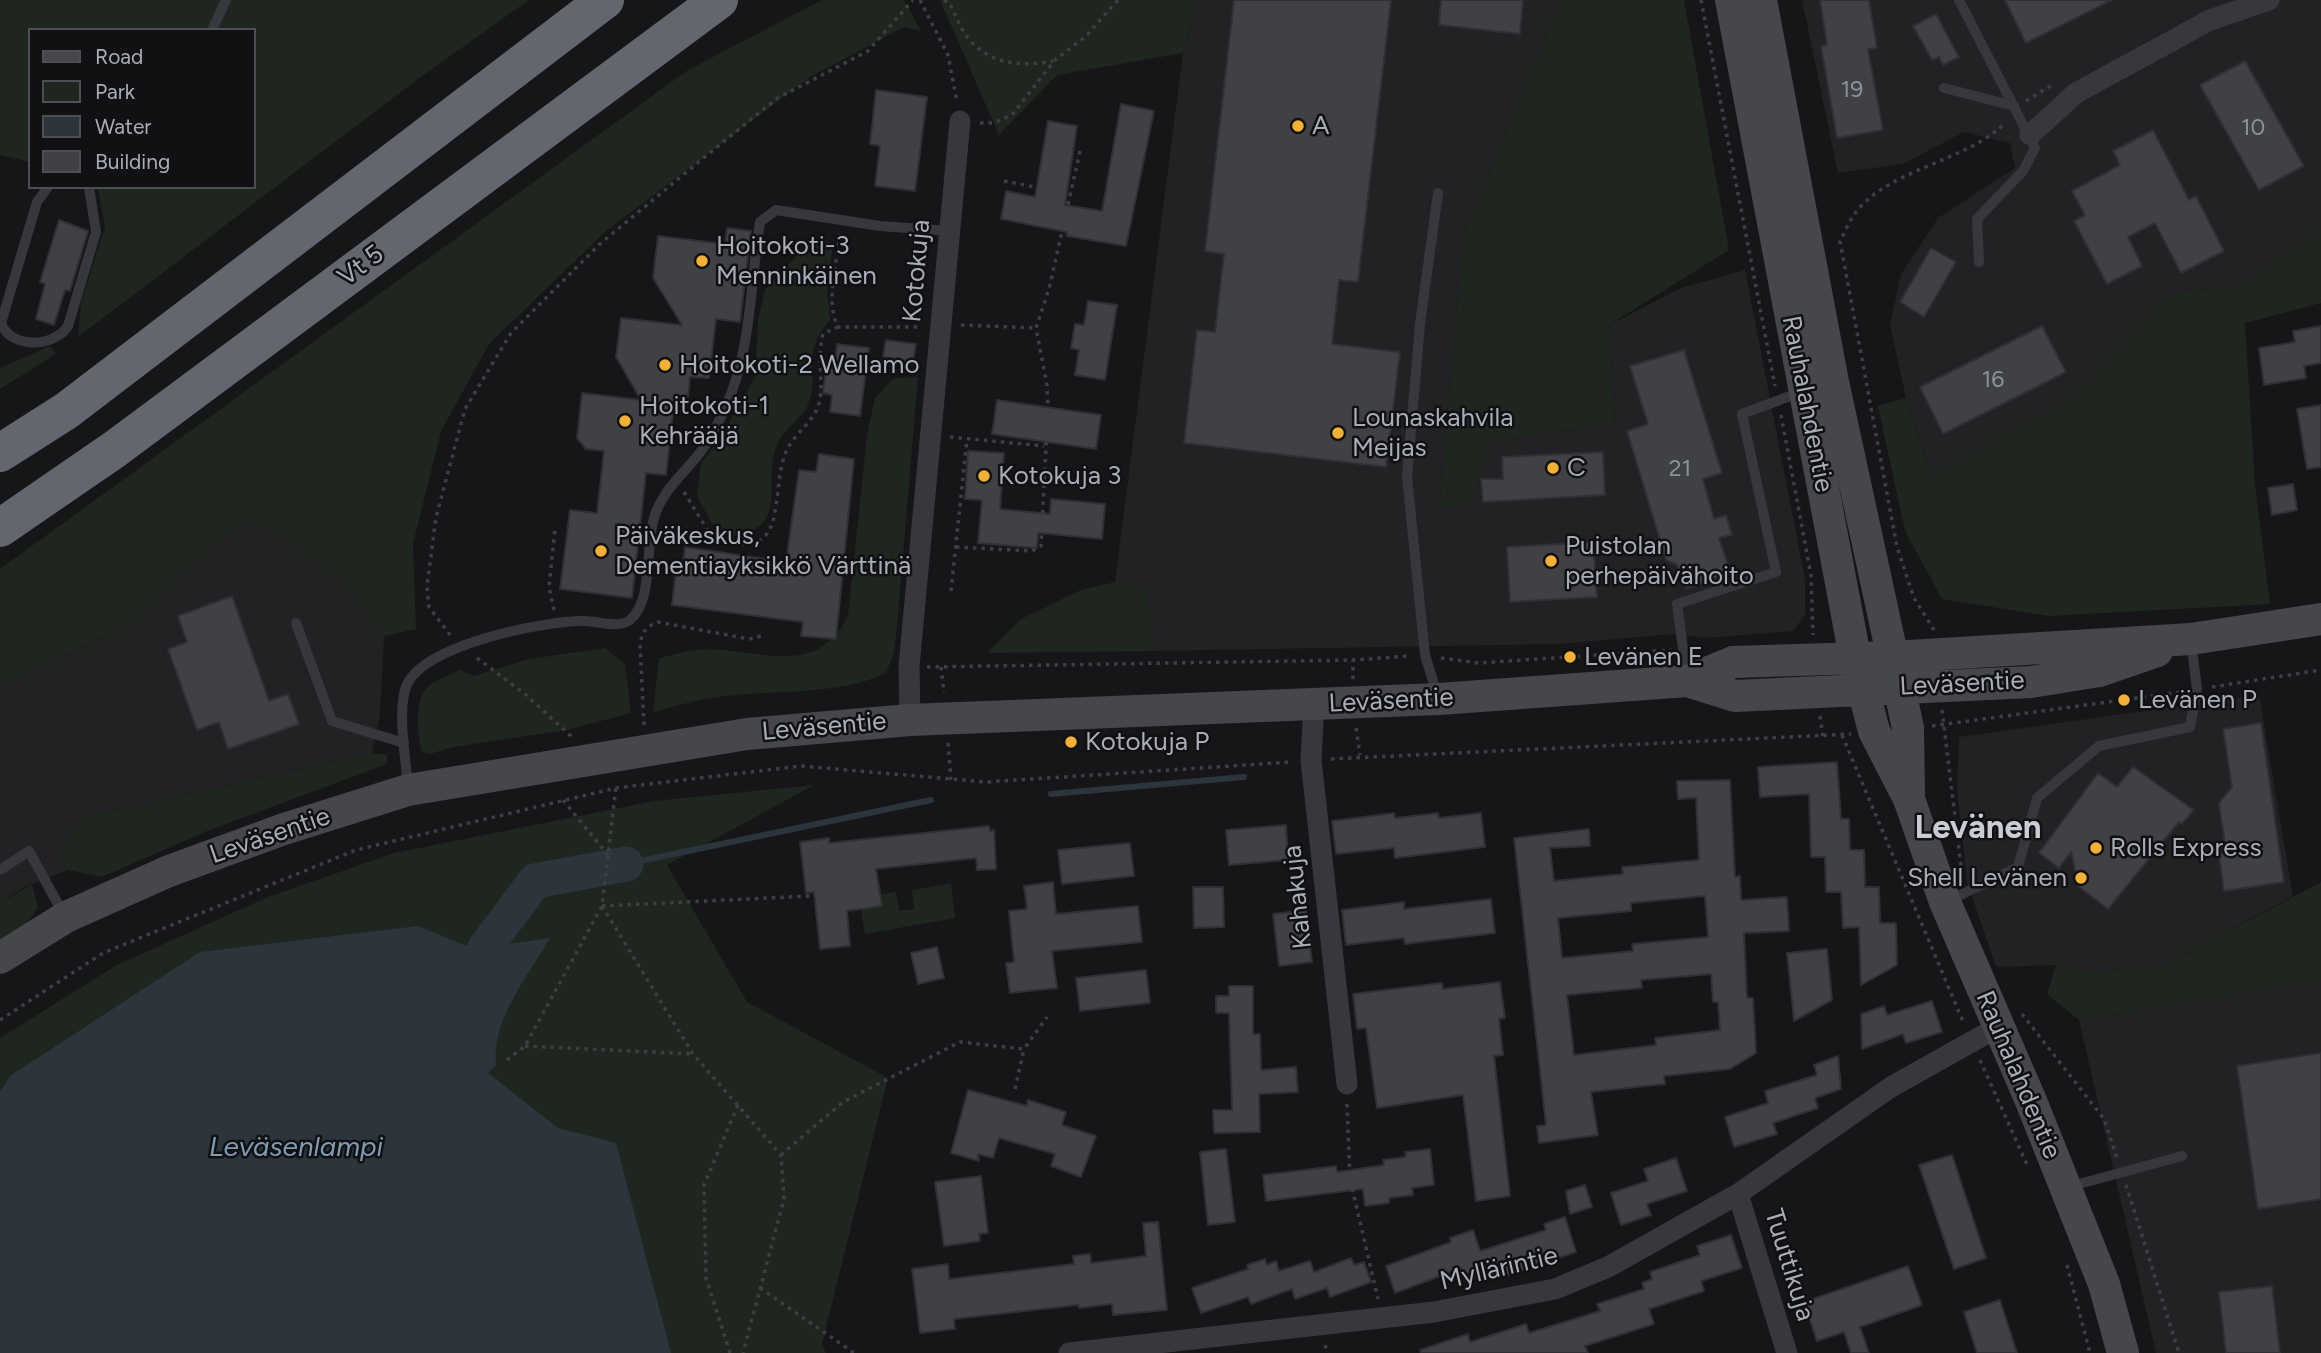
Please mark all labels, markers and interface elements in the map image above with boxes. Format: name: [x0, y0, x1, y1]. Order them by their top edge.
legend: [28, 28, 256, 189]
text: Road: [95, 44, 143, 69]
house number: 19: [1841, 76, 1863, 104]
text: Park: [95, 79, 135, 104]
place label: A: [1312, 110, 1330, 142]
text: Water: [95, 114, 151, 139]
house number: 10: [2241, 114, 2265, 142]
marker: A: [1290, 118, 1306, 134]
text: Building: [95, 149, 170, 174]
street label: Kotokuja: [897, 218, 937, 324]
place label: Hoitokoti-3 Menninkäinen: [716, 230, 877, 292]
street label: Vt 5: [332, 239, 390, 293]
marker: Hoitokoti-3 Menninkäinen: [694, 253, 710, 269]
street label: Rauhalahdentie: [1775, 313, 1839, 495]
place label: Hoitokoti-2 Wellamo: [679, 349, 920, 381]
marker: Hoitokoti-2 Wellamo: [657, 357, 673, 373]
house number: 16: [1982, 366, 2004, 394]
place label: Hoitokoti-1 Kehrääjä: [639, 390, 769, 452]
place label: Lounaskahvila Meijas: [1352, 402, 1513, 464]
marker: Hoitokoti-1 Kehrääjä: [617, 413, 633, 429]
marker: Lounaskahvila Meijas: [1330, 425, 1346, 441]
place label: C: [1567, 452, 1586, 484]
house number: 21: [1669, 455, 1691, 483]
place label: Kotokuja 3: [998, 460, 1122, 492]
marker: C: [1545, 460, 1561, 476]
marker: Kotokuja 3: [976, 468, 992, 484]
place label: Päiväkeskus, Dementiayksikkö Värttinä: [615, 520, 911, 582]
place label: Puistolan perhepäivähoito: [1565, 530, 1754, 592]
marker: Päiväkeskus, Dementiayksikkö Värttinä: [593, 543, 609, 559]
marker: Puistolan perhepäivähoito: [1543, 553, 1559, 569]
place label: Levänen E: [1584, 641, 1703, 673]
marker: Levänen E: [1562, 649, 1578, 665]
street label: Leväsentie: [1899, 665, 2025, 703]
street label: Leväsentie: [1328, 682, 1454, 720]
place label: Levänen P: [2138, 684, 2257, 716]
marker: Levänen P: [2116, 692, 2132, 708]
street label: Leväsentie: [760, 706, 888, 748]
place label: Kotokuja P: [1085, 726, 1209, 758]
marker: Kotokuja P: [1063, 734, 1079, 750]
street label: Leväsentie: [206, 801, 334, 871]
district label: Levänen: [1915, 808, 2041, 848]
place label: Rolls Express: [2110, 832, 2262, 864]
marker: Rolls Express: [2088, 840, 2104, 856]
street label: Kahakuja: [1277, 844, 1319, 950]
place label: Shell Levänen: [1907, 862, 2067, 894]
marker: Shell Levänen: [2073, 870, 2089, 886]
street label: Rauhalahdentie: [1969, 986, 2067, 1164]
water label: Leväsenlampi: [209, 1131, 383, 1165]
street label: Tuuttikuja: [1757, 1205, 1821, 1325]
street label: Myllärintie: [1437, 1240, 1561, 1298]

